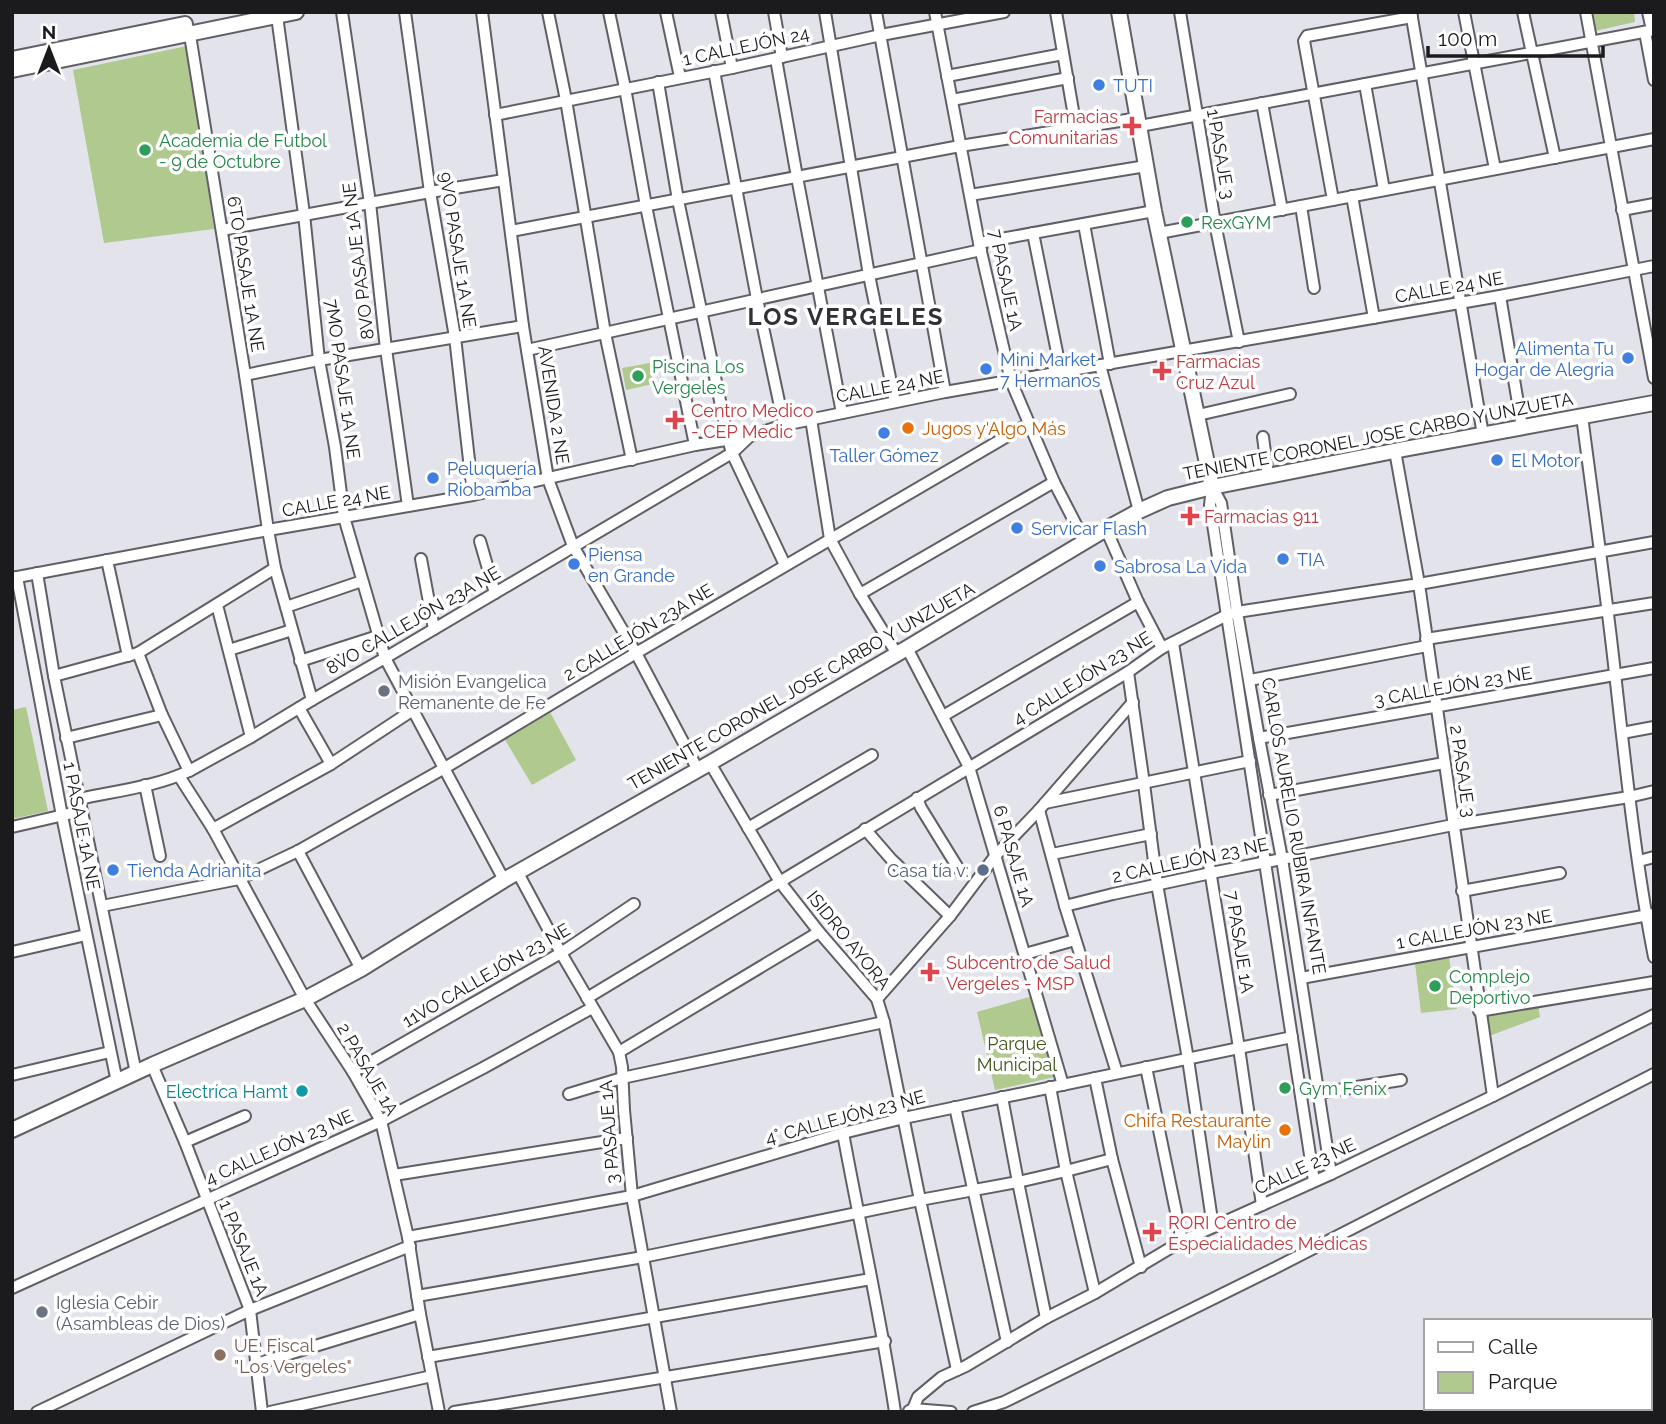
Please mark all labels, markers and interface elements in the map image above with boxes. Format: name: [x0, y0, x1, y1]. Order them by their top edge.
north arrow: [14, 14, 84, 84]
scale bar: [1428, 14, 1603, 58]
text: N: [42, 21, 56, 43]
street label: 1 CALLEJÓN 24: [681, 21, 811, 70]
text: 100 m: [1438, 26, 1497, 51]
place label: TUTI: [1113, 75, 1153, 96]
marker: TUTI: [1091, 77, 1107, 93]
place label: Farmacias Comunitarias: [1009, 106, 1118, 148]
street label: 1 PASAJE 3: [1203, 107, 1239, 201]
marker: Farmacias Comunitarias: [1124, 118, 1140, 134]
place label: Academia de Futbol - 9 de Octubre: [159, 130, 327, 172]
marker: Academia de Futbol - 9 de Octubre: [137, 142, 153, 158]
street label: 9VO PASAJE 1A NE: [435, 170, 481, 330]
street label: 8VO PASAJE 1A NE: [338, 181, 378, 341]
street label: 6TO PASAJE 1A NE: [223, 195, 269, 353]
place label: RexGYM: [1201, 212, 1271, 233]
marker: RexGYM: [1179, 214, 1195, 230]
street label: 7 PASAJE 1A: [985, 227, 1027, 333]
street label: CALLE 24 NE: [1393, 267, 1505, 307]
street label: 7MO PASAJE 1A NE: [321, 298, 365, 461]
district label: LOS VERGELES: [748, 302, 944, 331]
place label: Alimenta Tu Hogar de Alegria: [1474, 338, 1614, 380]
street label: AVENIDA 2 NE: [534, 344, 574, 466]
place label: Mini Market 7 Hermanos: [1000, 349, 1101, 391]
marker: Alimenta Tu Hogar de Alegria: [1620, 350, 1636, 366]
place label: Farmacias Cruz Azul: [1176, 351, 1261, 393]
place label: Piscina Los Vergeles: [652, 356, 745, 398]
marker: Mini Market 7 Hermanos: [978, 361, 994, 377]
marker: Farmacias Cruz Azul: [1154, 363, 1170, 379]
street label: CALLE 24 NE: [834, 365, 946, 407]
marker: Piscina Los Vergeles: [630, 368, 646, 384]
street label: TENIENTE CORONEL JOSE CARBO Y UNZUETA: [1181, 388, 1575, 484]
place label: Centro Medico - CEP Medic: [691, 400, 814, 442]
marker: Centro Medico - CEP Medic: [665, 410, 685, 430]
place label: Jugos y'Algo Más: [922, 418, 1066, 439]
marker: Jugos y'Algo Más: [900, 420, 916, 436]
marker: Taller Gómez: [876, 425, 892, 441]
place label: Taller Gómez: [829, 445, 939, 466]
place label: El Motor: [1511, 450, 1581, 471]
marker: El Motor: [1489, 452, 1505, 468]
place label: Peluquería Riobamba: [447, 458, 537, 500]
marker: Peluquería Riobamba: [425, 470, 441, 486]
street label: CALLE 24 NE: [280, 481, 392, 521]
place label: Farmacias 911: [1204, 506, 1319, 527]
marker: Farmacias 911: [1182, 508, 1198, 524]
place label: Servicar Flash: [1031, 518, 1147, 539]
marker: Servicar Flash: [1009, 520, 1025, 536]
place label: Piensa en Grande: [588, 544, 675, 586]
place label: TIA: [1297, 549, 1325, 570]
marker: TIA: [1275, 551, 1291, 567]
marker: Piensa en Grande: [566, 556, 582, 572]
place label: Sabrosa La Vida: [1114, 556, 1247, 577]
marker: Sabrosa La Vida: [1092, 558, 1108, 574]
street label: 8VO CALLEJÓN 23A NE: [322, 561, 504, 678]
street label: 2 CALLEJÓN 23A NE: [559, 578, 717, 685]
street label: TENIENTE CORONEL JOSE CARBO Y UNZUETA: [624, 578, 978, 794]
street label: 4 CALLEJÓN 23 NE: [1008, 626, 1155, 729]
street label: 3 CALLEJÓN 23 NE: [1372, 661, 1533, 710]
place label: Misión Evangelica Remanente de Fe: [398, 671, 547, 713]
street label: CARLOS AURELIO RUBIRA INFANTE: [1258, 676, 1330, 976]
marker: Misión Evangelica Remanente de Fe: [376, 683, 392, 699]
street label: 2 PASAJE 3: [1446, 724, 1480, 818]
street label: 1 PASAJE 1A NE: [59, 760, 105, 892]
street label: 6 PASAJE 1A: [989, 803, 1039, 909]
street label: 2 CALLEJÓN 23 NE: [1110, 832, 1270, 887]
place label: Tienda Adrianita: [127, 860, 261, 881]
place label: Casa tía v:: [887, 860, 969, 881]
marker: Tienda Adrianita: [105, 862, 121, 878]
marker: Casa tía v:: [975, 862, 991, 878]
street label: ISIDRO AYORA: [803, 886, 895, 994]
street label: 7 PASAJE 1A: [1222, 889, 1258, 995]
street label: 1 CALLEJÓN 23 NE: [1394, 904, 1553, 953]
street label: 11VO CALLEJÓN 23 NE: [398, 918, 573, 1032]
place label: Subcentro de Salud Vergeles - MSP: [946, 952, 1111, 994]
marker: Subcentro de Salud Vergeles - MSP: [920, 962, 940, 982]
place label: Complejo Deportivo: [1449, 966, 1531, 1008]
marker: Complejo Deportivo: [1427, 978, 1443, 994]
street label: 2 PASAJE 1A: [333, 1019, 403, 1119]
park label: Parque Municipal: [977, 1033, 1057, 1075]
place label: Gym Fenix: [1299, 1078, 1387, 1099]
street label: 3 PASAJE 1A: [595, 1080, 623, 1184]
marker: Gym Fenix: [1277, 1080, 1293, 1096]
place label: Electríca Hamt: [166, 1081, 288, 1102]
marker: Electríca Hamt: [294, 1083, 310, 1099]
street label: 4° CALLEJÓN 23 NE: [763, 1085, 927, 1148]
street label: 4 CALLEJÓN 23 NE: [201, 1104, 356, 1189]
place label: Chifa Restaurante Maylin: [1124, 1110, 1271, 1152]
marker: Chifa Restaurante Maylin: [1277, 1122, 1293, 1138]
street label: CALLE 23 NE: [1251, 1133, 1359, 1199]
street label: 1 PASAJE 1A: [215, 1197, 273, 1299]
place label: RORI Centro de Especialidades Médicas: [1168, 1212, 1368, 1254]
marker: RORI Centro de Especialidades Médicas: [1142, 1222, 1162, 1242]
place label: Iglesia Cebir (Asambleas de Dios): [56, 1292, 225, 1334]
marker: Iglesia Cebir (Asambleas de Dios): [34, 1304, 50, 1320]
legend: [1424, 1319, 1652, 1410]
text: Calle: [1488, 1334, 1538, 1359]
place label: UE. Fiscal "Los Vergeles": [234, 1335, 352, 1377]
marker: UE. Fiscal "Los Vergeles": [212, 1347, 228, 1363]
text: Parque: [1488, 1369, 1557, 1394]

